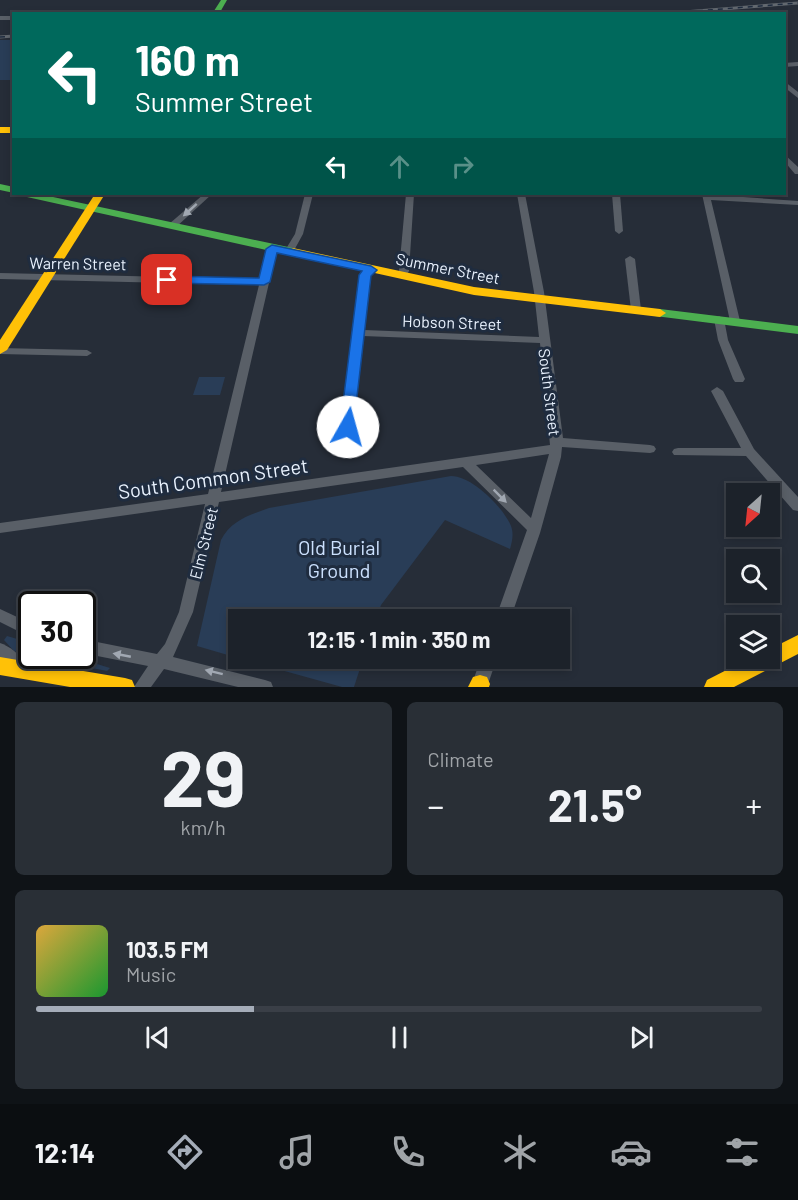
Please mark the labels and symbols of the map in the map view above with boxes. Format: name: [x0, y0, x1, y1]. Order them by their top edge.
one-way arrow: [182, 203, 197, 216]
street label: Summer Street: [394, 249, 502, 287]
street label: Warren Street: [29, 253, 127, 273]
pin: [141, 254, 192, 305]
street label: Hobson Street: [402, 311, 502, 333]
street label: South Street: [535, 347, 565, 437]
position arrow: [316, 395, 380, 459]
street label: South Common Street: [116, 453, 310, 503]
north arrow: [726, 483, 780, 537]
one-way arrow: [493, 488, 507, 503]
street label: Elm Street: [185, 505, 221, 581]
park label: Old Burial Ground: [298, 535, 380, 582]
speed limit sign: 30: [18, 591, 96, 669]
one-way arrow: [112, 650, 131, 659]
one-way arrow: [205, 667, 223, 677]

